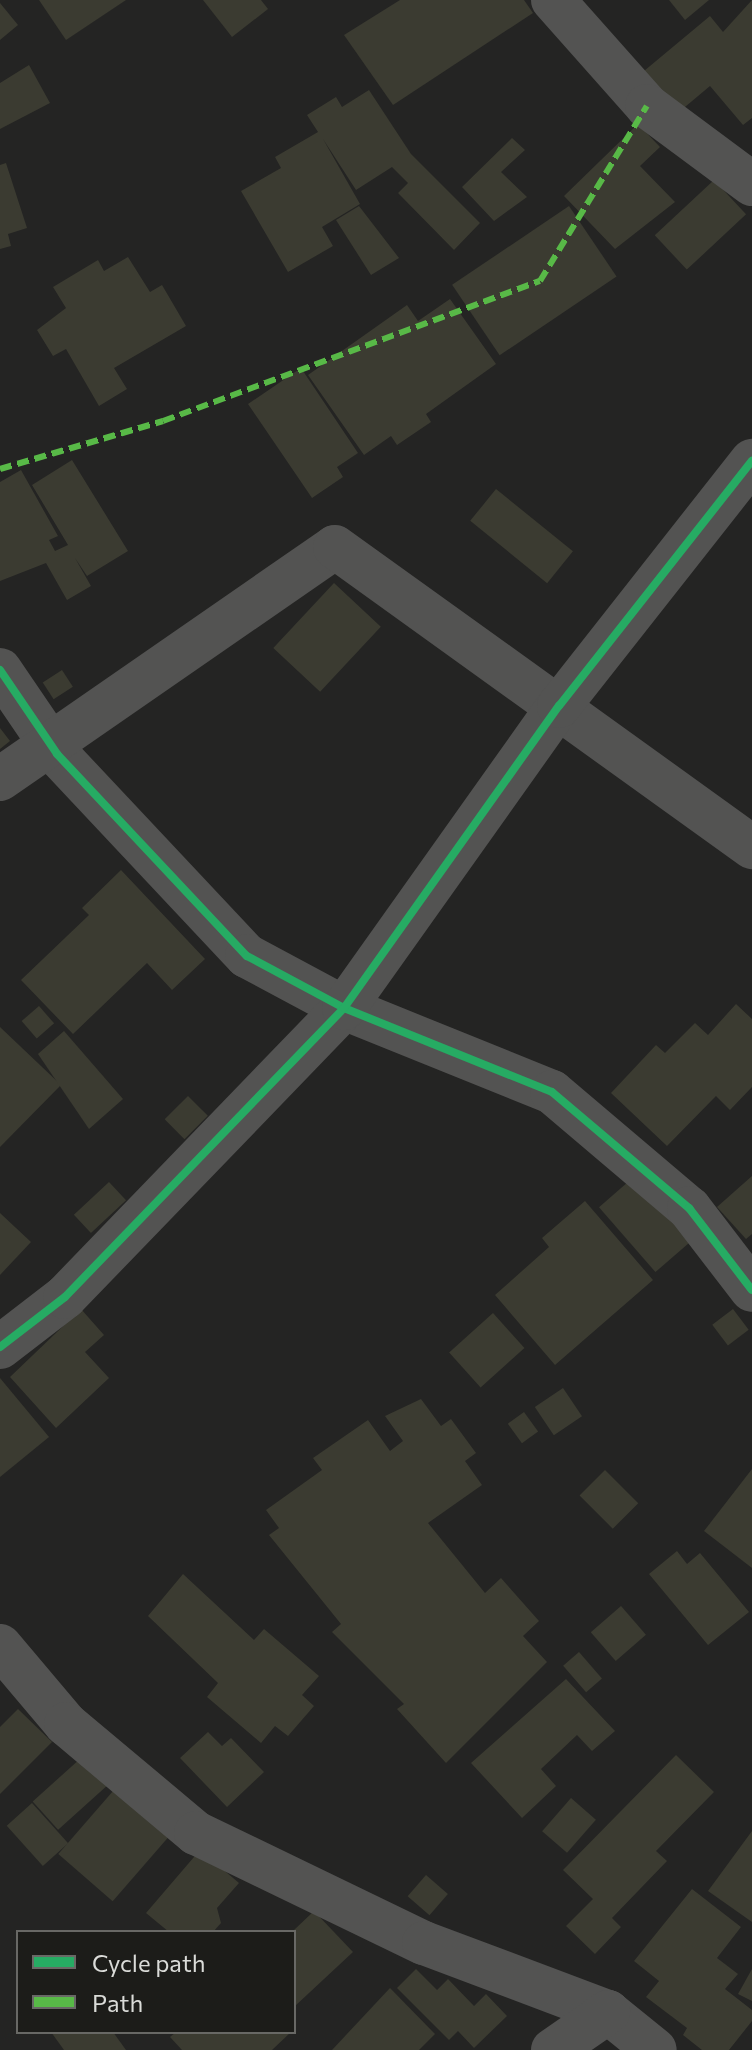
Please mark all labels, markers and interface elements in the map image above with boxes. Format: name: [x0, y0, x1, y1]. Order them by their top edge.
legend: [16, 1930, 296, 2034]
text: Cycle path: [92, 1948, 206, 1977]
text: Path: [92, 1988, 143, 2017]

